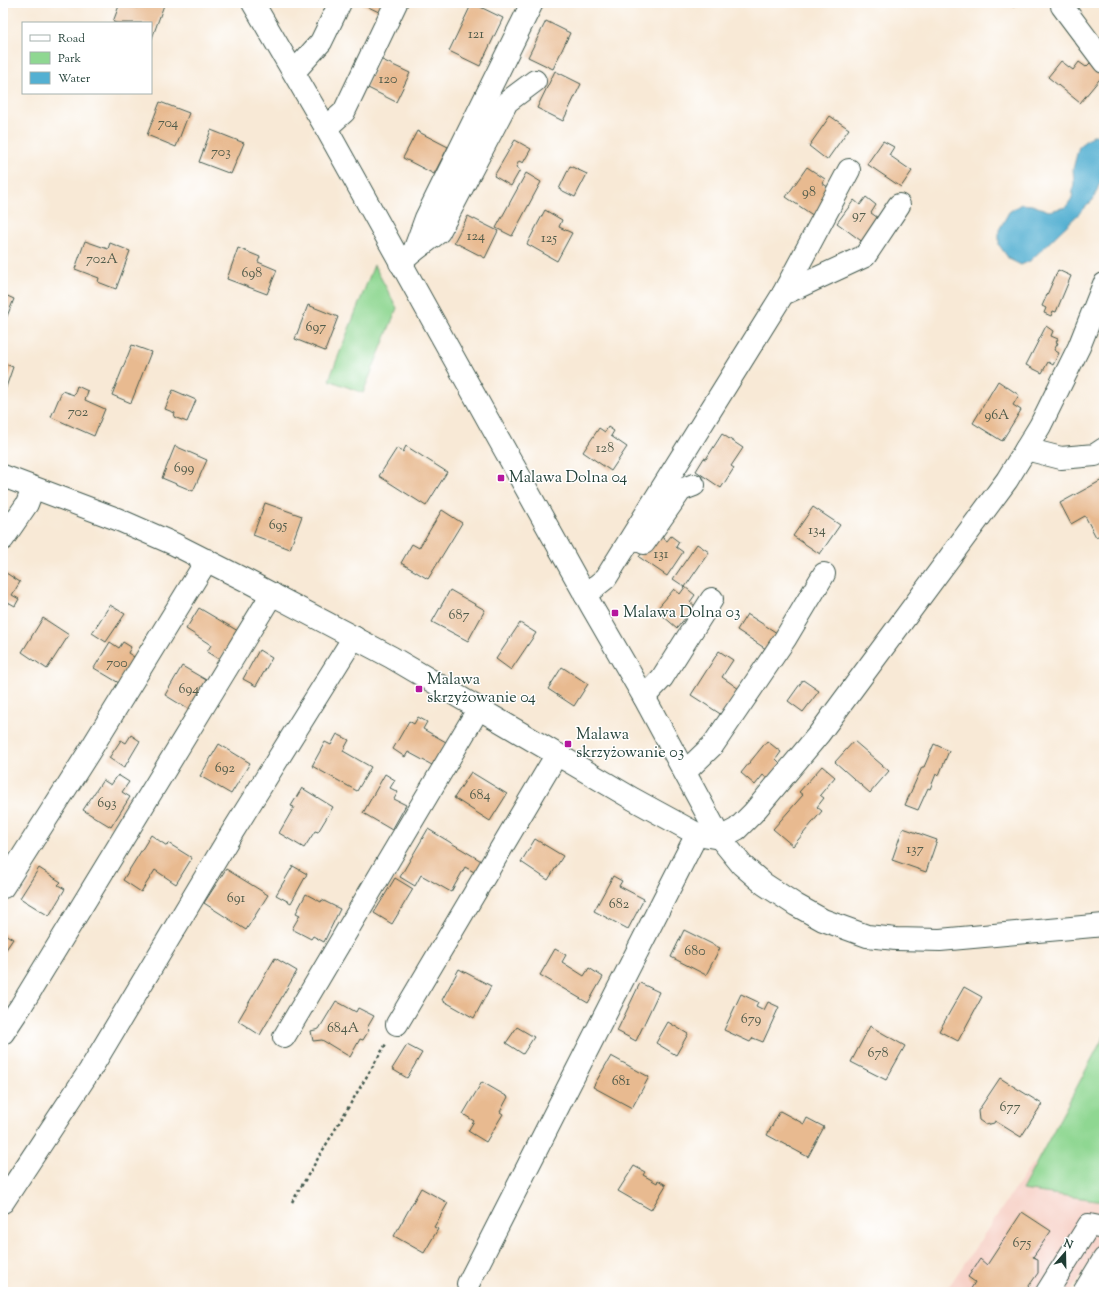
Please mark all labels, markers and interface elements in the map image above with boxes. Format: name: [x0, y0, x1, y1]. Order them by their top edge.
legend: [22, 22, 152, 94]
house number: 121: [468, 25, 484, 45]
text: Road: [58, 30, 85, 48]
text: Park: [58, 50, 81, 68]
text: Water: [58, 70, 91, 88]
house number: 120: [379, 70, 397, 90]
house number: 704: [158, 114, 178, 134]
house number: 703: [211, 143, 231, 163]
house number: 98: [802, 183, 816, 203]
house number: 97: [852, 206, 866, 226]
house number: 124: [467, 227, 485, 247]
house number: 125: [541, 229, 557, 249]
house number: 702A: [86, 250, 119, 270]
house number: 698: [242, 264, 262, 284]
house number: 697: [306, 318, 326, 338]
house number: 702: [68, 403, 89, 423]
house number: 96A: [985, 406, 1010, 426]
house number: 128: [596, 439, 614, 459]
house number: 699: [174, 459, 194, 479]
place label: Malawa Dolna 04: [509, 467, 627, 490]
marker: Malawa Dolna 04: [496, 473, 506, 483]
house number: 695: [269, 516, 288, 536]
house number: 134: [808, 521, 826, 541]
house number: 131: [653, 545, 669, 565]
place label: Malawa Dolna 03: [623, 602, 740, 625]
house number: 687: [449, 606, 469, 626]
marker: Malawa Dolna 03: [610, 608, 620, 618]
house number: 700: [106, 654, 128, 674]
place label: Malawa skrzyżowanie 04: [427, 669, 536, 710]
house number: 694: [179, 680, 199, 700]
marker: Malawa skrzyżowanie 04: [414, 684, 424, 694]
place label: Malawa skrzyżowanie 03: [576, 724, 684, 765]
marker: Malawa skrzyżowanie 03: [563, 739, 573, 749]
house number: 692: [215, 759, 236, 779]
house number: 684: [470, 786, 490, 806]
house number: 693: [97, 794, 117, 814]
house number: 137: [906, 840, 924, 860]
house number: 691: [227, 889, 245, 909]
house number: 682: [609, 895, 630, 915]
house number: 680: [684, 942, 706, 962]
house number: 679: [741, 1010, 761, 1030]
house number: 684A: [327, 1019, 360, 1039]
house number: 678: [868, 1044, 888, 1064]
house number: 681: [612, 1072, 631, 1092]
house number: 677: [1000, 1098, 1021, 1118]
north arrow: [1045, 1233, 1085, 1273]
house number: 675: [1013, 1234, 1032, 1254]
text: N: [1060, 1235, 1075, 1254]

